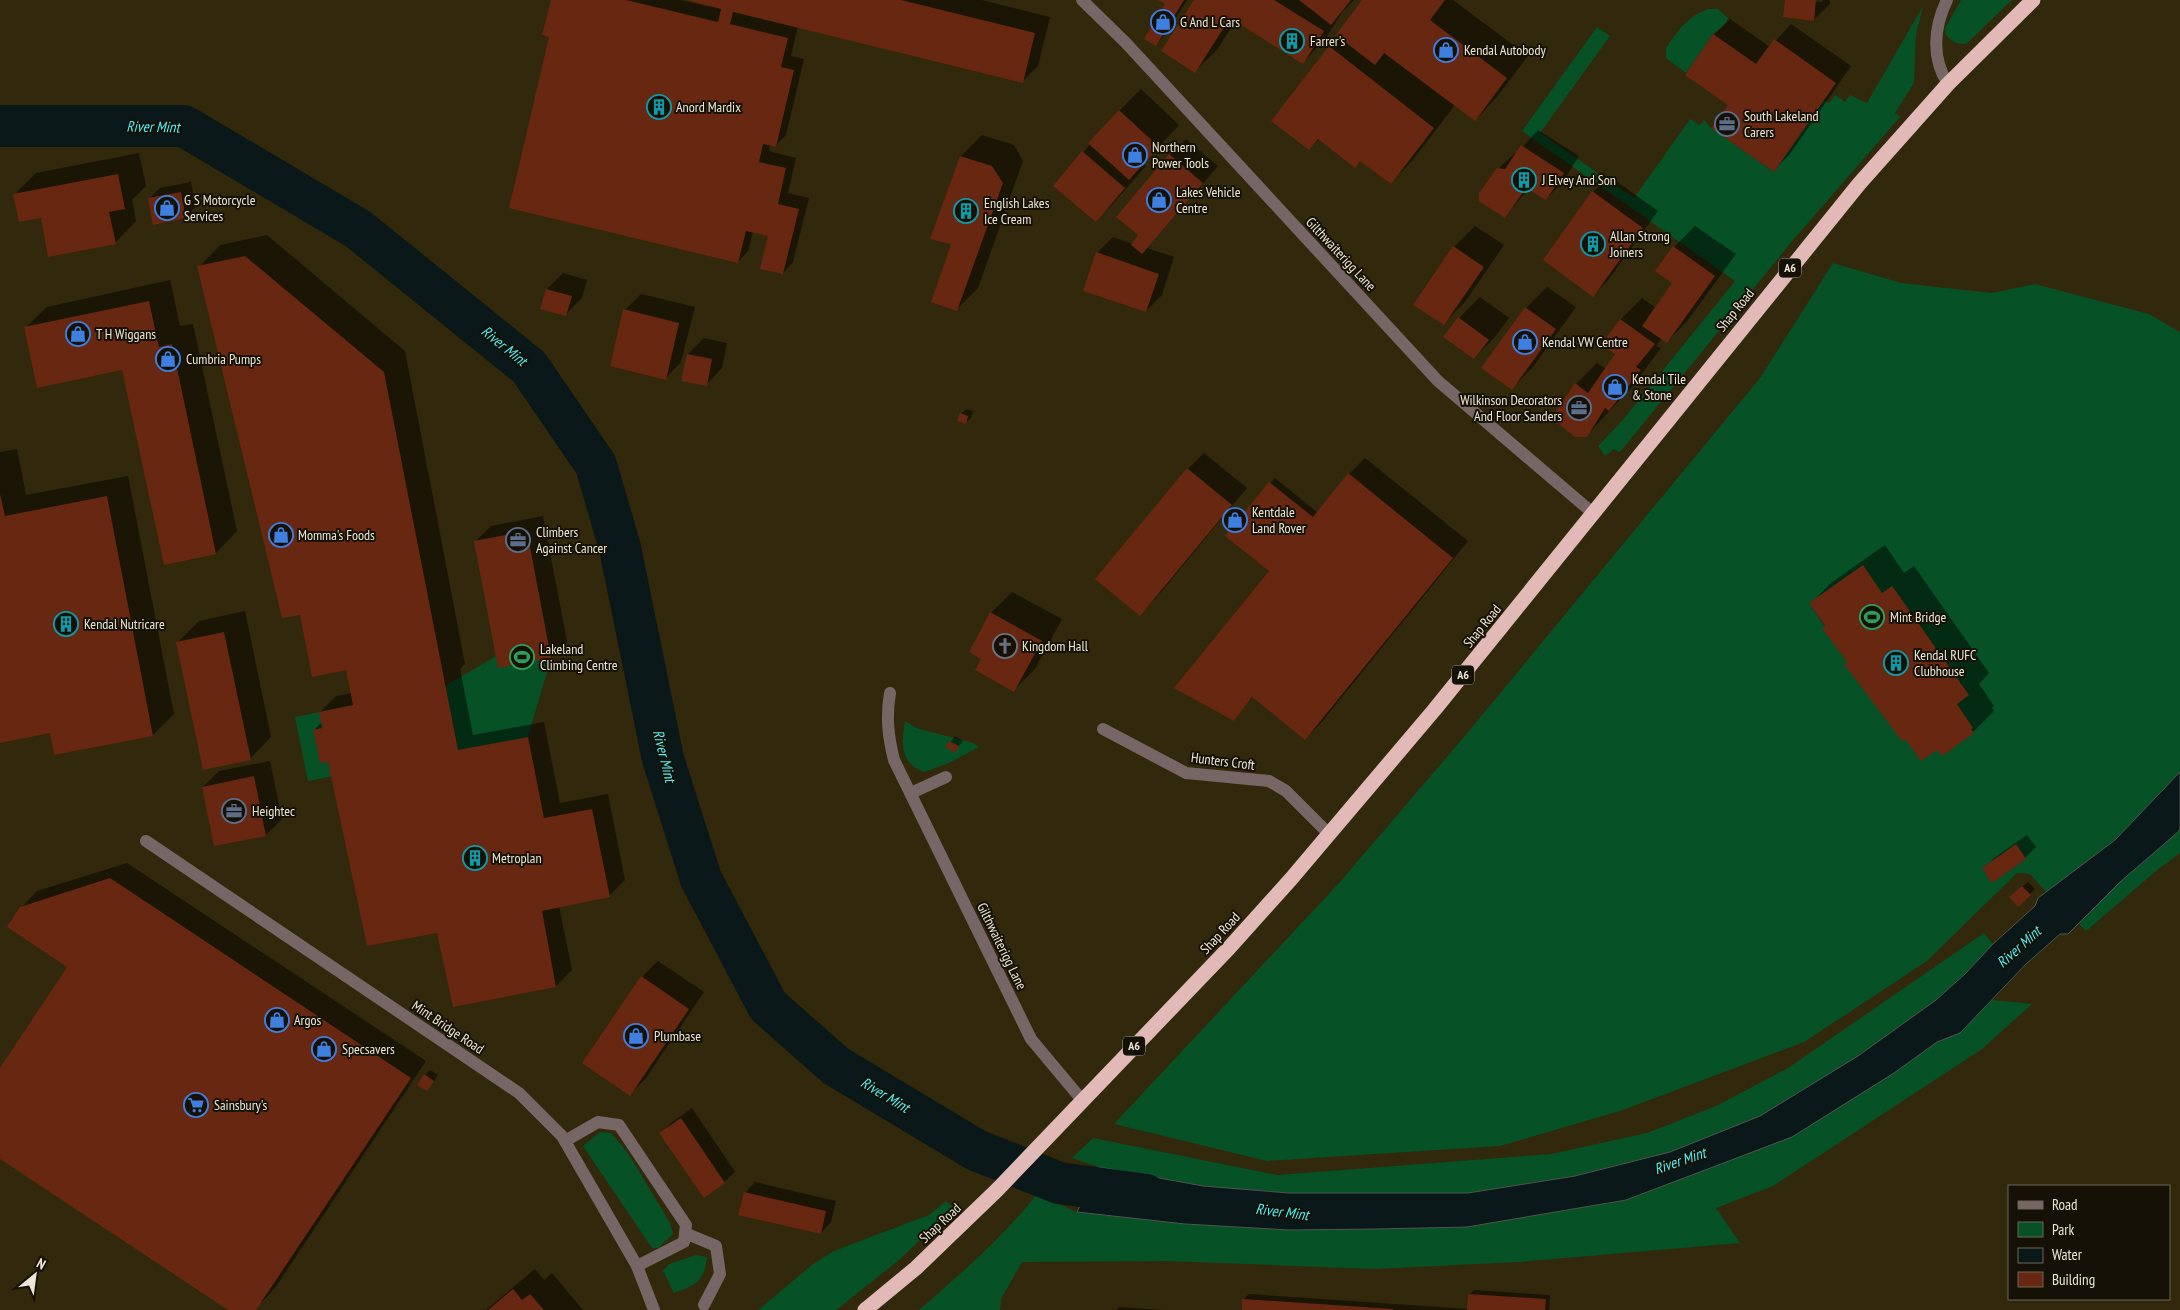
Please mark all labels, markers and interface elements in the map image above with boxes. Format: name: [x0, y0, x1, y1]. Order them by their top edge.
shop icon: G And L Cars: [1150, 9, 1176, 35]
place label: G And L Cars: [1180, 13, 1240, 31]
building icon: Farrer's: [1279, 28, 1305, 54]
place label: Farrer's: [1310, 32, 1345, 50]
shop icon: Kendal Autobody: [1433, 37, 1459, 63]
place label: Kendal Autobody: [1464, 41, 1546, 59]
building icon: Anord Mardix: [646, 94, 672, 120]
place label: Anord Mardix: [676, 98, 741, 116]
place label: South Lakeland Carers: [1744, 107, 1818, 141]
office icon: South Lakeland Carers: [1714, 111, 1740, 137]
water label: River Mint: [126, 117, 182, 136]
place label: Northern Power Tools: [1152, 138, 1209, 172]
shop icon: Northern Power Tools: [1122, 142, 1148, 168]
building icon: J Elvey And Son: [1511, 167, 1537, 193]
place label: J Elvey And Son: [1541, 171, 1616, 189]
place label: Lakes Vehicle Centre: [1176, 183, 1241, 217]
shop icon: Lakes Vehicle Centre: [1146, 187, 1172, 213]
place label: G S Motorcycle Services: [184, 191, 256, 225]
place label: English Lakes Ice Cream: [984, 194, 1050, 228]
shop icon: G S Motorcycle Services: [154, 195, 180, 221]
building icon: English Lakes Ice Cream: [953, 198, 979, 224]
street label: Gilthwaiterigg Lane: [1302, 213, 1380, 295]
place label: Allan Strong Joiners: [1609, 227, 1670, 261]
building icon: Allan Strong Joiners: [1580, 231, 1606, 257]
road number: A6: [1779, 258, 1801, 278]
street label: Shap Road: [1712, 285, 1758, 335]
shop icon: T H Wiggans: [65, 321, 91, 347]
water label: River Mint: [478, 321, 532, 371]
place label: T H Wiggans: [96, 325, 156, 343]
shop icon: Kendal VW Centre: [1512, 329, 1538, 355]
place label: Kendal VW Centre: [1542, 333, 1628, 351]
shop icon: Cumbria Pumps: [155, 346, 181, 372]
place label: Cumbria Pumps: [186, 350, 261, 368]
place label: Kendal Tile & Stone: [1632, 370, 1686, 404]
shop icon: Kendal Tile & Stone: [1602, 374, 1628, 400]
place label: Wilkinson Decorators And Floor Sanders: [1460, 391, 1562, 425]
office icon: Wilkinson Decorators And Floor Sanders: [1566, 395, 1592, 421]
place label: Kentdale Land Rover: [1252, 503, 1306, 537]
shop icon: Kentdale Land Rover: [1222, 507, 1248, 533]
shop icon: Momma's Foods: [268, 522, 294, 548]
place label: Climbers Against Cancer: [536, 523, 607, 557]
place label: Momma's Foods: [298, 526, 375, 544]
office icon: Climbers Against Cancer: [505, 527, 531, 553]
street label: Shap Road: [1459, 601, 1505, 651]
sports icon: Mint Bridge: [1859, 604, 1885, 630]
place label: Mint Bridge: [1890, 608, 1946, 626]
building icon: Kendal Nutricare: [53, 611, 79, 637]
place label: Kendal Nutricare: [84, 615, 165, 633]
church icon: Kingdom Hall: [992, 633, 1018, 659]
place label: Kingdom Hall: [1022, 637, 1089, 655]
place label: Lakeland Climbing Centre: [540, 640, 618, 674]
sports icon: Lakeland Climbing Centre: [509, 644, 535, 670]
place label: Kendal RUFC Clubhouse: [1914, 646, 1977, 680]
building icon: Kendal RUFC Clubhouse: [1883, 650, 1909, 676]
road number: A6: [1452, 666, 1474, 684]
water label: River Mint: [649, 728, 681, 786]
street label: Hunters Croft: [1190, 748, 1256, 774]
office icon: Heightec: [221, 798, 247, 824]
place label: Heightec: [252, 802, 295, 820]
building icon: Metroplan: [462, 845, 488, 871]
place label: Metroplan: [492, 849, 542, 867]
street label: Gilthwaiterigg Lane: [973, 899, 1031, 993]
street label: Shap Road: [1196, 908, 1244, 958]
water label: River Mint: [1993, 920, 2046, 972]
street label: Mint Bridge Road: [409, 996, 487, 1058]
shop icon: Argos: [264, 1007, 290, 1033]
place label: Argos: [294, 1011, 322, 1029]
shop icon: Plumbase: [623, 1023, 649, 1049]
place label: Plumbase: [654, 1027, 701, 1045]
shop icon: Specsavers: [311, 1036, 337, 1062]
road number: A6: [1123, 1036, 1145, 1056]
place label: Specsavers: [342, 1040, 395, 1058]
water label: River Mint: [858, 1073, 915, 1117]
supermarket icon: Sainsbury's: [183, 1092, 209, 1118]
place label: Sainsbury's: [214, 1096, 268, 1114]
water label: River Mint: [1652, 1142, 1710, 1178]
legend: [2008, 1185, 2170, 1300]
text: Road: [2052, 1195, 2078, 1214]
street label: Shap Road: [915, 1199, 965, 1247]
water label: River Mint: [1254, 1199, 1312, 1224]
text: Park: [2052, 1220, 2074, 1239]
text: Water: [2052, 1245, 2083, 1264]
north arrow: [10, 1250, 60, 1300]
text: N: [34, 1254, 49, 1273]
text: Building: [2052, 1270, 2095, 1289]

